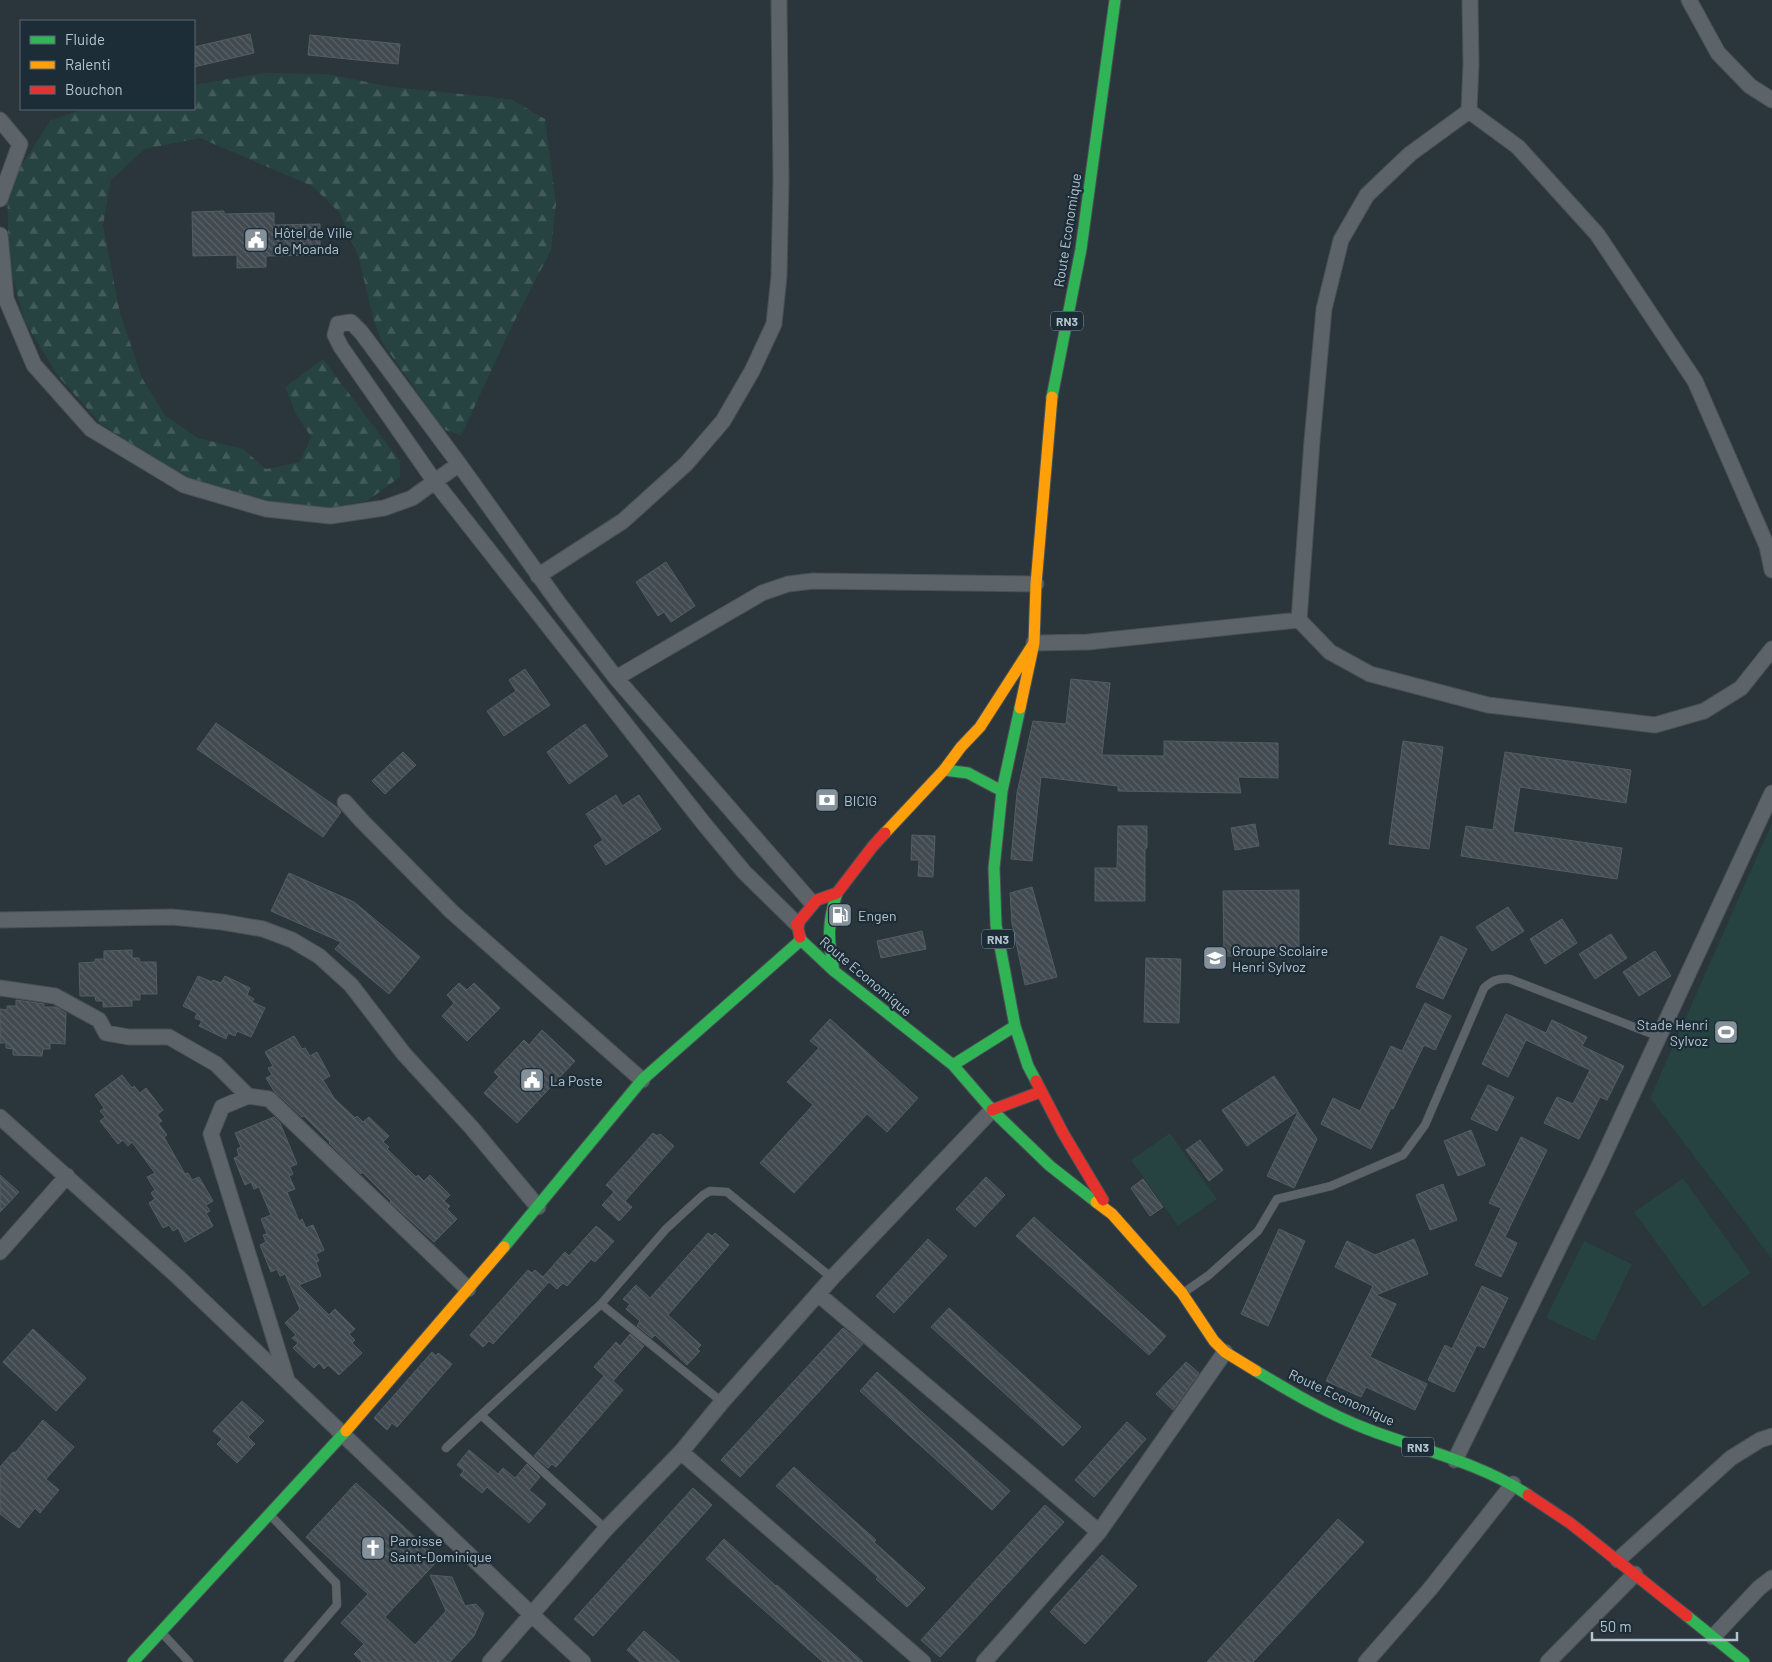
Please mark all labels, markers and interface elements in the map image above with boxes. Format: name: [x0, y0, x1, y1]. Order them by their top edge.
legend: [20, 20, 195, 110]
text: Fluide: [65, 30, 105, 48]
text: Ralenti: [65, 55, 111, 73]
text: Bouchon: [65, 80, 123, 98]
street label: Route Economique: [1050, 172, 1084, 288]
place label: Hôtel de Ville de Moanda: [274, 224, 353, 257]
public building icon: Hôtel de Ville de Moanda: [243, 227, 269, 253]
road number: RN3: [1051, 312, 1083, 331]
bank icon: BICIG: [814, 787, 840, 813]
place label: BICIG: [844, 792, 877, 809]
fuel station icon: Engen: [827, 902, 853, 928]
place label: Engen: [858, 907, 897, 924]
road number: RN3: [982, 930, 1014, 949]
street label: Route Economique: [816, 933, 916, 1019]
place label: Groupe Scolaire Henri Sylvoz: [1232, 942, 1328, 975]
school or university icon: Groupe Scolaire Henri Sylvoz: [1202, 945, 1228, 971]
place label: Stade Henri Sylvoz: [1637, 1016, 1708, 1049]
sports icon: Stade Henri Sylvoz: [1713, 1019, 1739, 1045]
public building icon: La Poste: [519, 1067, 545, 1093]
place label: La Poste: [550, 1072, 603, 1089]
street label: Route Economique: [1286, 1365, 1398, 1429]
road number: RN3: [1402, 1438, 1434, 1456]
place label: Paroisse Saint-Dominique: [390, 1532, 492, 1565]
church icon: Paroisse Saint-Dominique: [360, 1535, 386, 1561]
scale bar: [1592, 1610, 1737, 1642]
text: 50 m: [1600, 1617, 1632, 1635]

